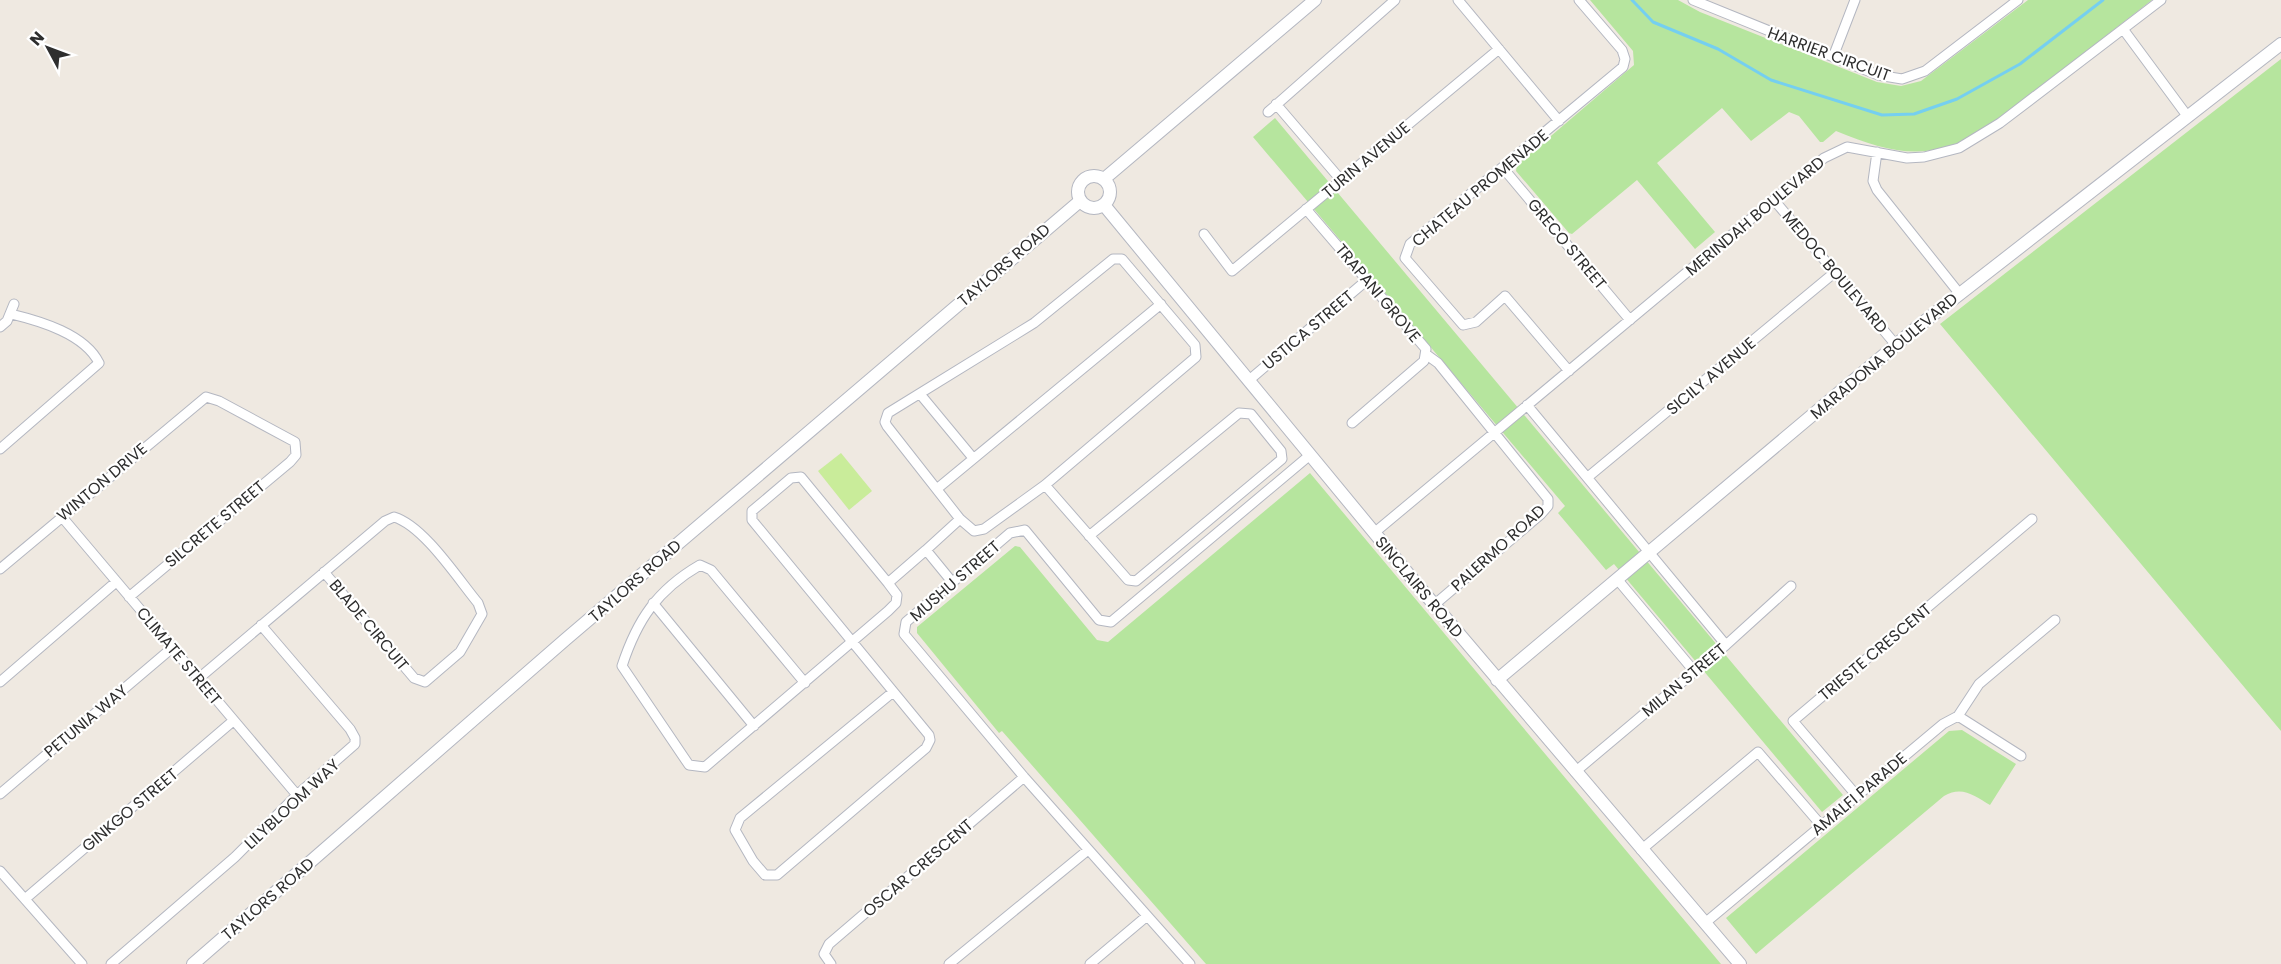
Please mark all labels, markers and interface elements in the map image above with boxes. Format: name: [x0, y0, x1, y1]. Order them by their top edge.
north arrow: [18, 18, 78, 78]
street label: HARRIER CIRCUIT: [1764, 21, 1894, 87]
text: N: [24, 26, 50, 51]
street label: TURIN AVENUE: [1317, 116, 1415, 204]
street label: CHATEAU PROMENADE: [1407, 124, 1553, 252]
street label: MERINDAH BOULEVARD: [1680, 151, 1830, 281]
street label: GRECO STREET: [1522, 194, 1612, 295]
street label: MEDOC BOULEVARD: [1777, 206, 1893, 338]
street label: TAYLORS ROAD: [953, 218, 1055, 312]
street label: TRAPANI GROVE: [1330, 239, 1426, 347]
street label: USTICA STREET: [1257, 285, 1359, 375]
street label: MARADONA BOULEVARD: [1805, 287, 1963, 425]
street label: SICILY AVENUE: [1661, 332, 1761, 420]
street label: WINTON DRIVE: [52, 437, 152, 527]
street label: SILCRETE STREET: [160, 475, 270, 573]
street label: PALERMO ROAD: [1446, 499, 1550, 597]
street label: SINCLAIRS ROAD: [1370, 531, 1468, 643]
street label: TAYLORS ROAD: [584, 534, 686, 628]
street label: MUSHU STREET: [905, 535, 1005, 627]
street label: BLADE CIRCUIT: [324, 574, 414, 676]
street label: TRIESTE CRESCENT: [1814, 598, 1937, 706]
street label: CLIMATE STREET: [131, 602, 227, 710]
street label: MILAN STREET: [1637, 638, 1731, 722]
street label: PETUNIA WAY: [39, 679, 133, 763]
street label: AMALFI PARADE: [1806, 747, 1912, 841]
street label: LILYBLOOM WAY: [239, 753, 345, 854]
street label: GINKGO STREET: [77, 763, 183, 857]
street label: OSCAR CRESCENT: [858, 813, 978, 922]
street label: TAYLORS ROAD: [217, 852, 319, 946]

